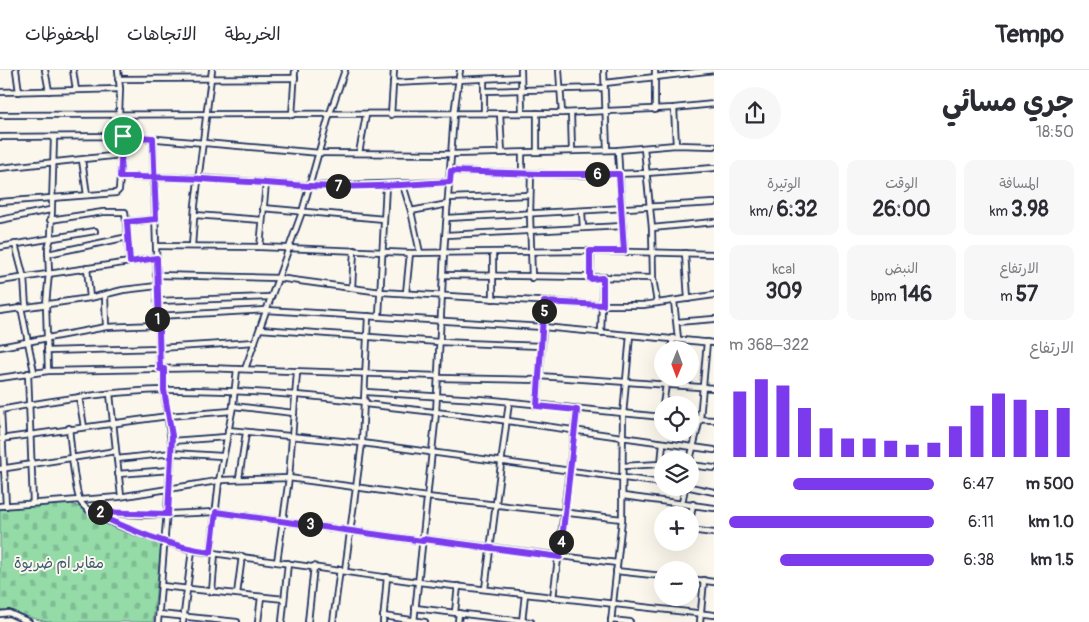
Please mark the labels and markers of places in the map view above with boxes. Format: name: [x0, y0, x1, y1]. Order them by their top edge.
pin: [102, 115, 144, 157]
pin: 6: [584, 162, 610, 186]
pin: 7: [326, 174, 350, 198]
pin: 5: [532, 298, 556, 324]
pin: 1: [144, 306, 170, 332]
pin: 2: [88, 500, 112, 524]
pin: 3: [298, 512, 322, 536]
pin: 4: [548, 530, 574, 554]

